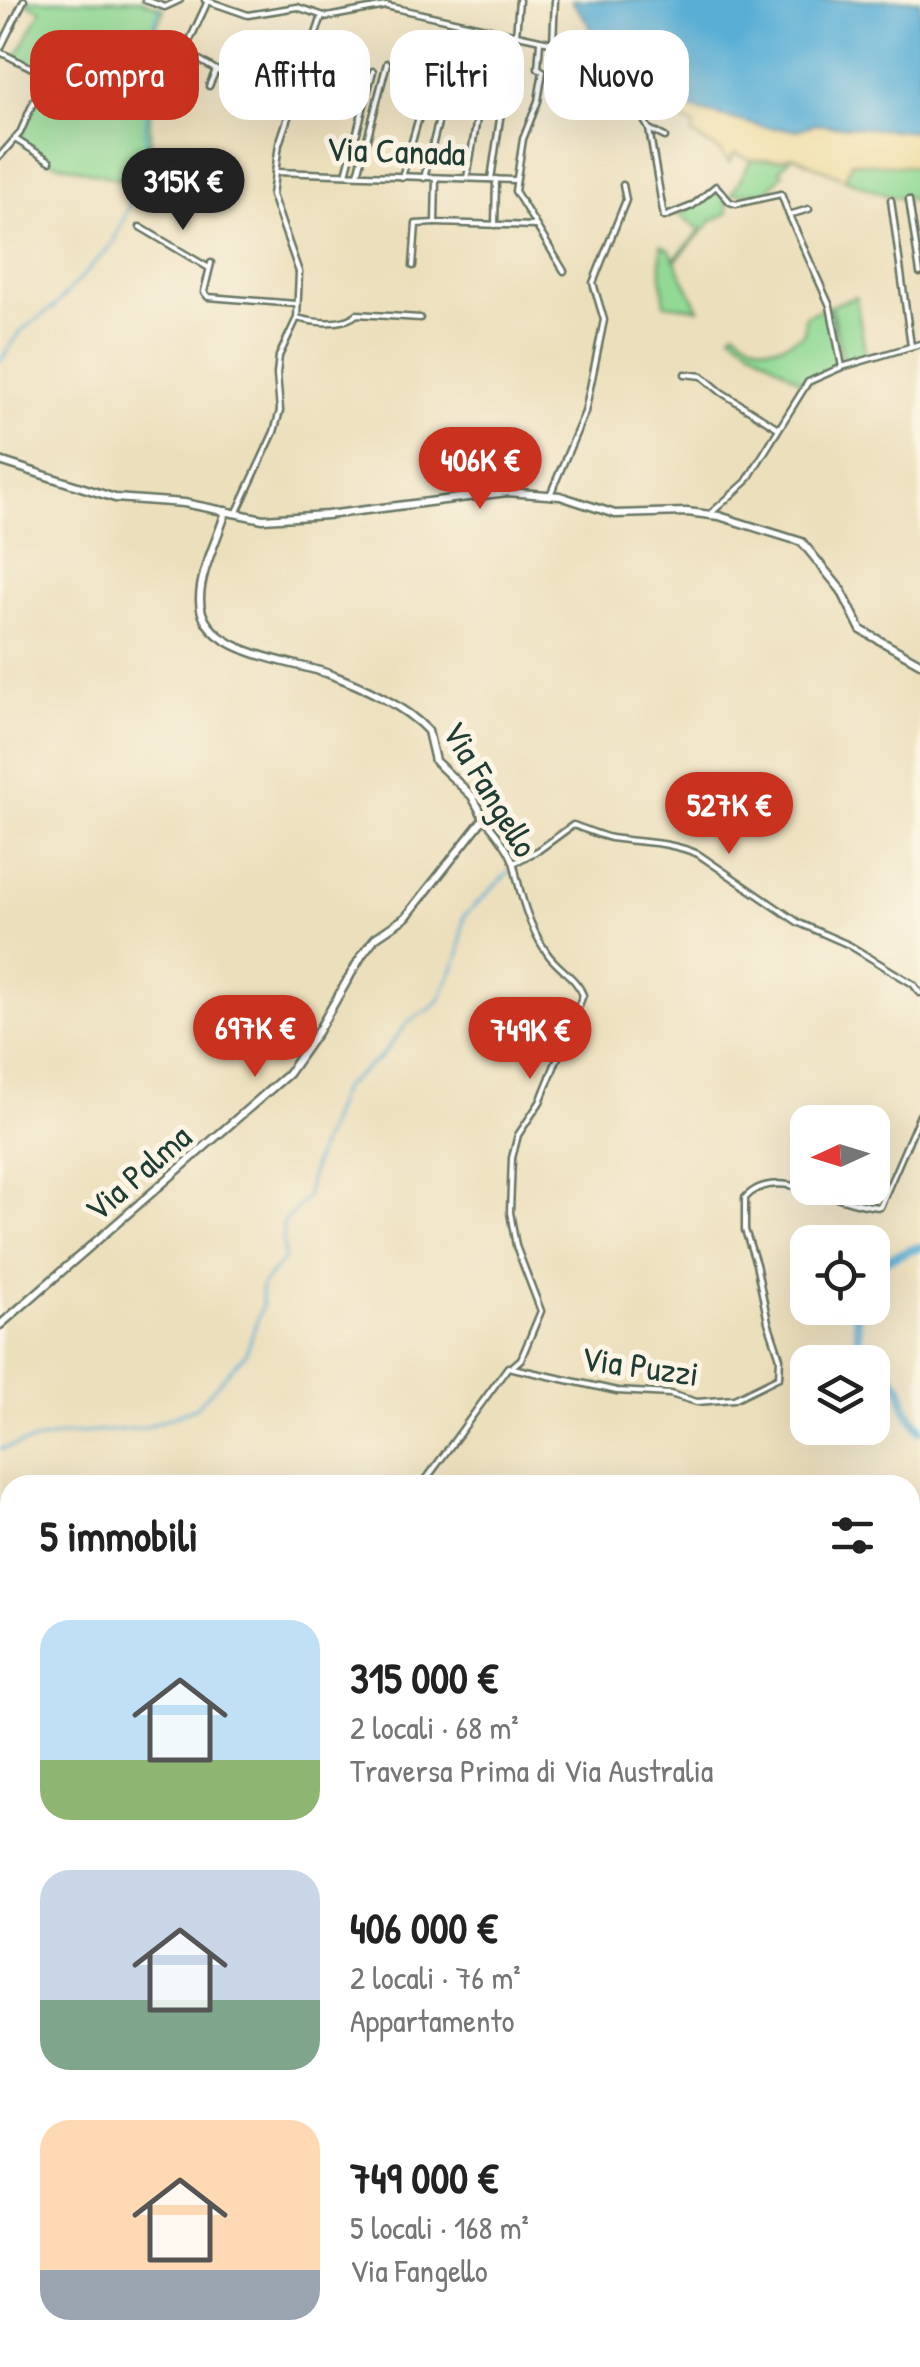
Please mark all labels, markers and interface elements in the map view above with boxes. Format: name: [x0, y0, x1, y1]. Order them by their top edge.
chip: Compra: [30, 30, 199, 120]
chip: Affitta: [219, 30, 370, 120]
chip: Filtri: [390, 30, 524, 120]
chip: Nuovo: [544, 30, 689, 120]
street label: Via Canada: [326, 125, 467, 176]
pin: 315K €: [102, 148, 264, 233]
text: 315K €: [144, 159, 222, 202]
pin: 406K €: [399, 427, 561, 512]
text: 406K €: [441, 438, 519, 481]
street label: Via Fangello: [431, 712, 549, 865]
pin: 527K €: [648, 772, 810, 857]
text: 527K €: [687, 783, 771, 826]
pin: 697K €: [174, 995, 336, 1080]
pin: 749K €: [449, 997, 611, 1082]
text: 697K €: [215, 1006, 295, 1049]
text: 749K €: [490, 1008, 570, 1051]
north arrow: [790, 1105, 890, 1205]
map controls: [790, 1105, 890, 1445]
street label: Via Palma: [74, 1113, 201, 1232]
button: locate: [790, 1225, 890, 1325]
street label: Via Puzzi: [578, 1334, 702, 1397]
button: layers: [790, 1345, 890, 1445]
text: 5 immobili: [40, 1507, 198, 1564]
icon: filters: [825, 1508, 880, 1563]
text: 315 000 €: [350, 1649, 498, 1706]
icon: home: [120, 1660, 240, 1780]
text: 2 locali · 68 m²: [350, 1706, 519, 1749]
text: Traversa Prima di Via Australia: [350, 1749, 713, 1792]
text: 406 000 €: [350, 1899, 497, 1956]
icon: home: [120, 1910, 240, 2030]
text: 2 locali · 76 m²: [350, 1956, 521, 1999]
text: Appartamento: [350, 1999, 514, 2042]
text: 749 000 €: [350, 2149, 498, 2206]
icon: home: [120, 2160, 240, 2280]
text: 5 locali · 168 m²: [350, 2206, 529, 2249]
text: Via Fangello: [350, 2249, 488, 2292]

